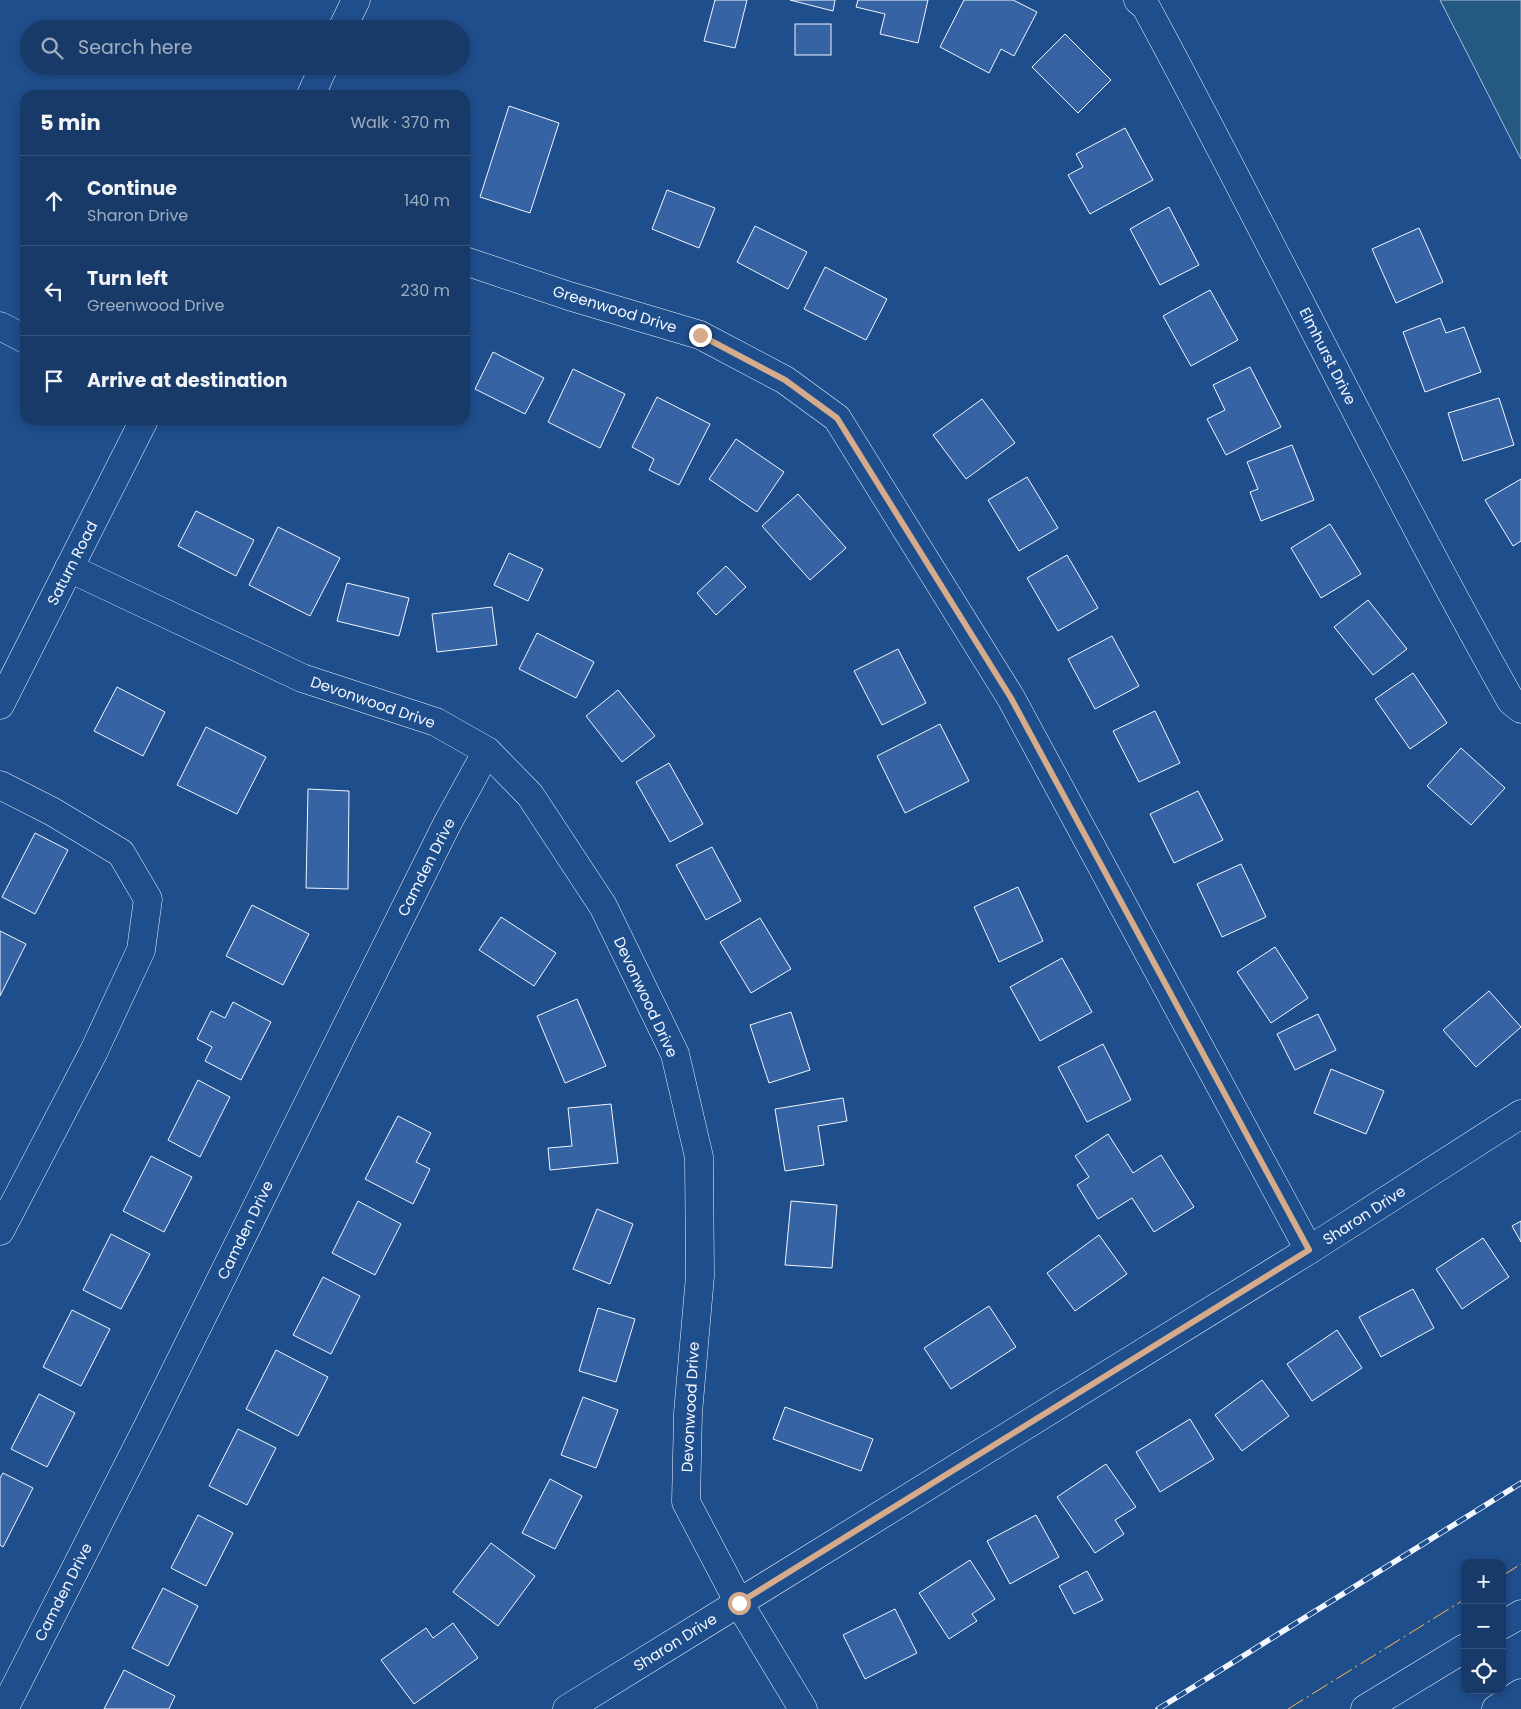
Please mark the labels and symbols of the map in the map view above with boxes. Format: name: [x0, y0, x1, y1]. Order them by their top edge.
street label: Greenwood Drive: [550, 280, 680, 338]
street label: Elmhurst Drive: [1294, 304, 1362, 408]
route end: [689, 324, 712, 347]
street label: Saturn Road: [42, 517, 102, 609]
street label: Devonwood Drive: [308, 671, 438, 733]
street label: Camden Drive: [392, 814, 460, 920]
street label: Devonwood Drive: [609, 933, 683, 1061]
street label: Camden Drive: [212, 1177, 278, 1283]
street label: Sharon Drive: [1318, 1180, 1410, 1250]
street label: Devonwood Drive: [676, 1341, 704, 1473]
street label: Camden Drive: [29, 1539, 97, 1645]
route start: [728, 1592, 751, 1615]
street label: Sharon Drive: [629, 1608, 721, 1676]

